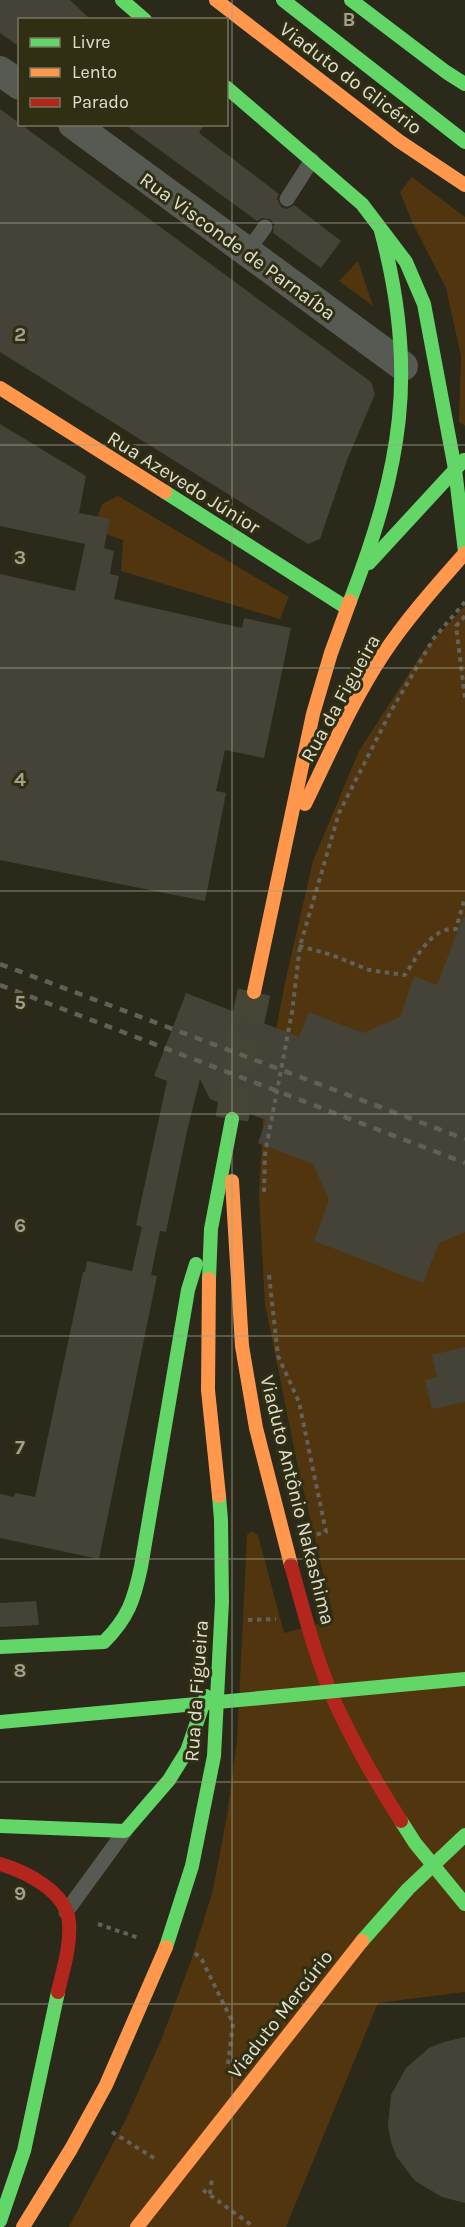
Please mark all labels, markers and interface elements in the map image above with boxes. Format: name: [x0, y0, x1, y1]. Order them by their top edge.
text: B: [343, 8, 355, 31]
street label: Viaduto do Glicério: [275, 17, 426, 139]
legend: [18, 18, 228, 126]
text: Livre: [72, 31, 111, 53]
text: Lento: [72, 61, 117, 83]
text: Parado: [72, 91, 129, 113]
street label: Rua Visconde de Parnaíba: [135, 168, 340, 325]
text: 2: [14, 323, 26, 346]
street label: Rua Azevedo Júnior: [103, 426, 265, 539]
text: 3: [14, 546, 26, 569]
street label: Rua da Figueira: [296, 631, 385, 766]
text: 4: [14, 768, 26, 791]
text: 5: [14, 991, 26, 1014]
text: 6: [14, 1214, 26, 1237]
street label: Viaduto Antônio Nakashima: [255, 1373, 340, 1627]
text: 7: [15, 1436, 25, 1459]
street label: Rua da Figueira: [180, 1619, 213, 1763]
text: 8: [14, 1659, 26, 1682]
text: 9: [14, 1882, 26, 1905]
street label: Viaduto Mercúrio: [223, 1946, 338, 2083]

